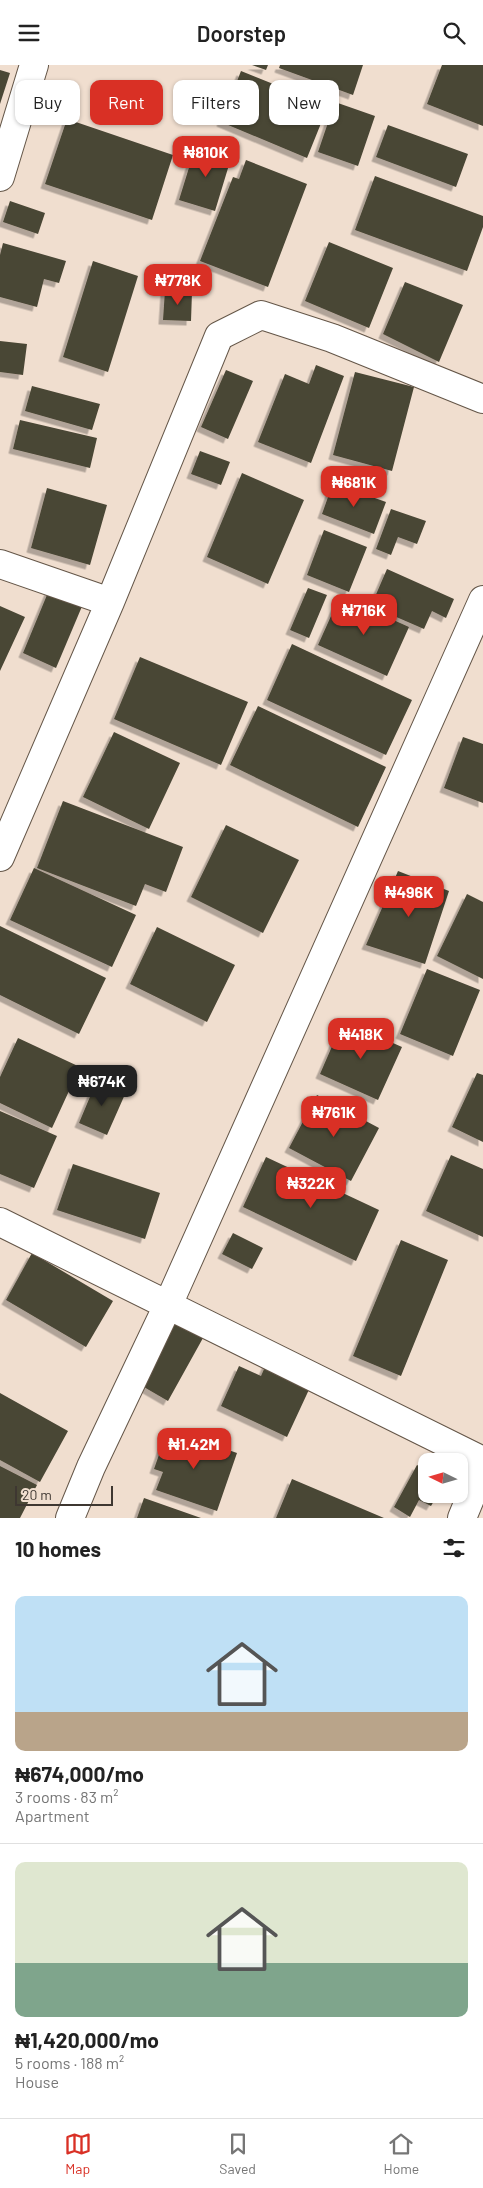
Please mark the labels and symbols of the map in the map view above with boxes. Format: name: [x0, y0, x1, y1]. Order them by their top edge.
pin: ₦810K: [171, 135, 241, 178]
pin: ₦778K: [143, 263, 213, 306]
pin: ₦681K: [319, 465, 389, 508]
pin: ₦716K: [329, 593, 399, 636]
pin: ₦496K: [374, 875, 444, 918]
pin: ₦418K: [326, 1017, 396, 1060]
pin: ₦674K: [67, 1065, 137, 1107]
pin: ₦761K: [299, 1095, 369, 1138]
pin: ₦322K: [276, 1167, 346, 1209]
pin: ₦1.42M: [153, 1427, 235, 1470]
north arrow: [418, 1453, 468, 1503]
scale bar: [15, 1483, 112, 1506]

